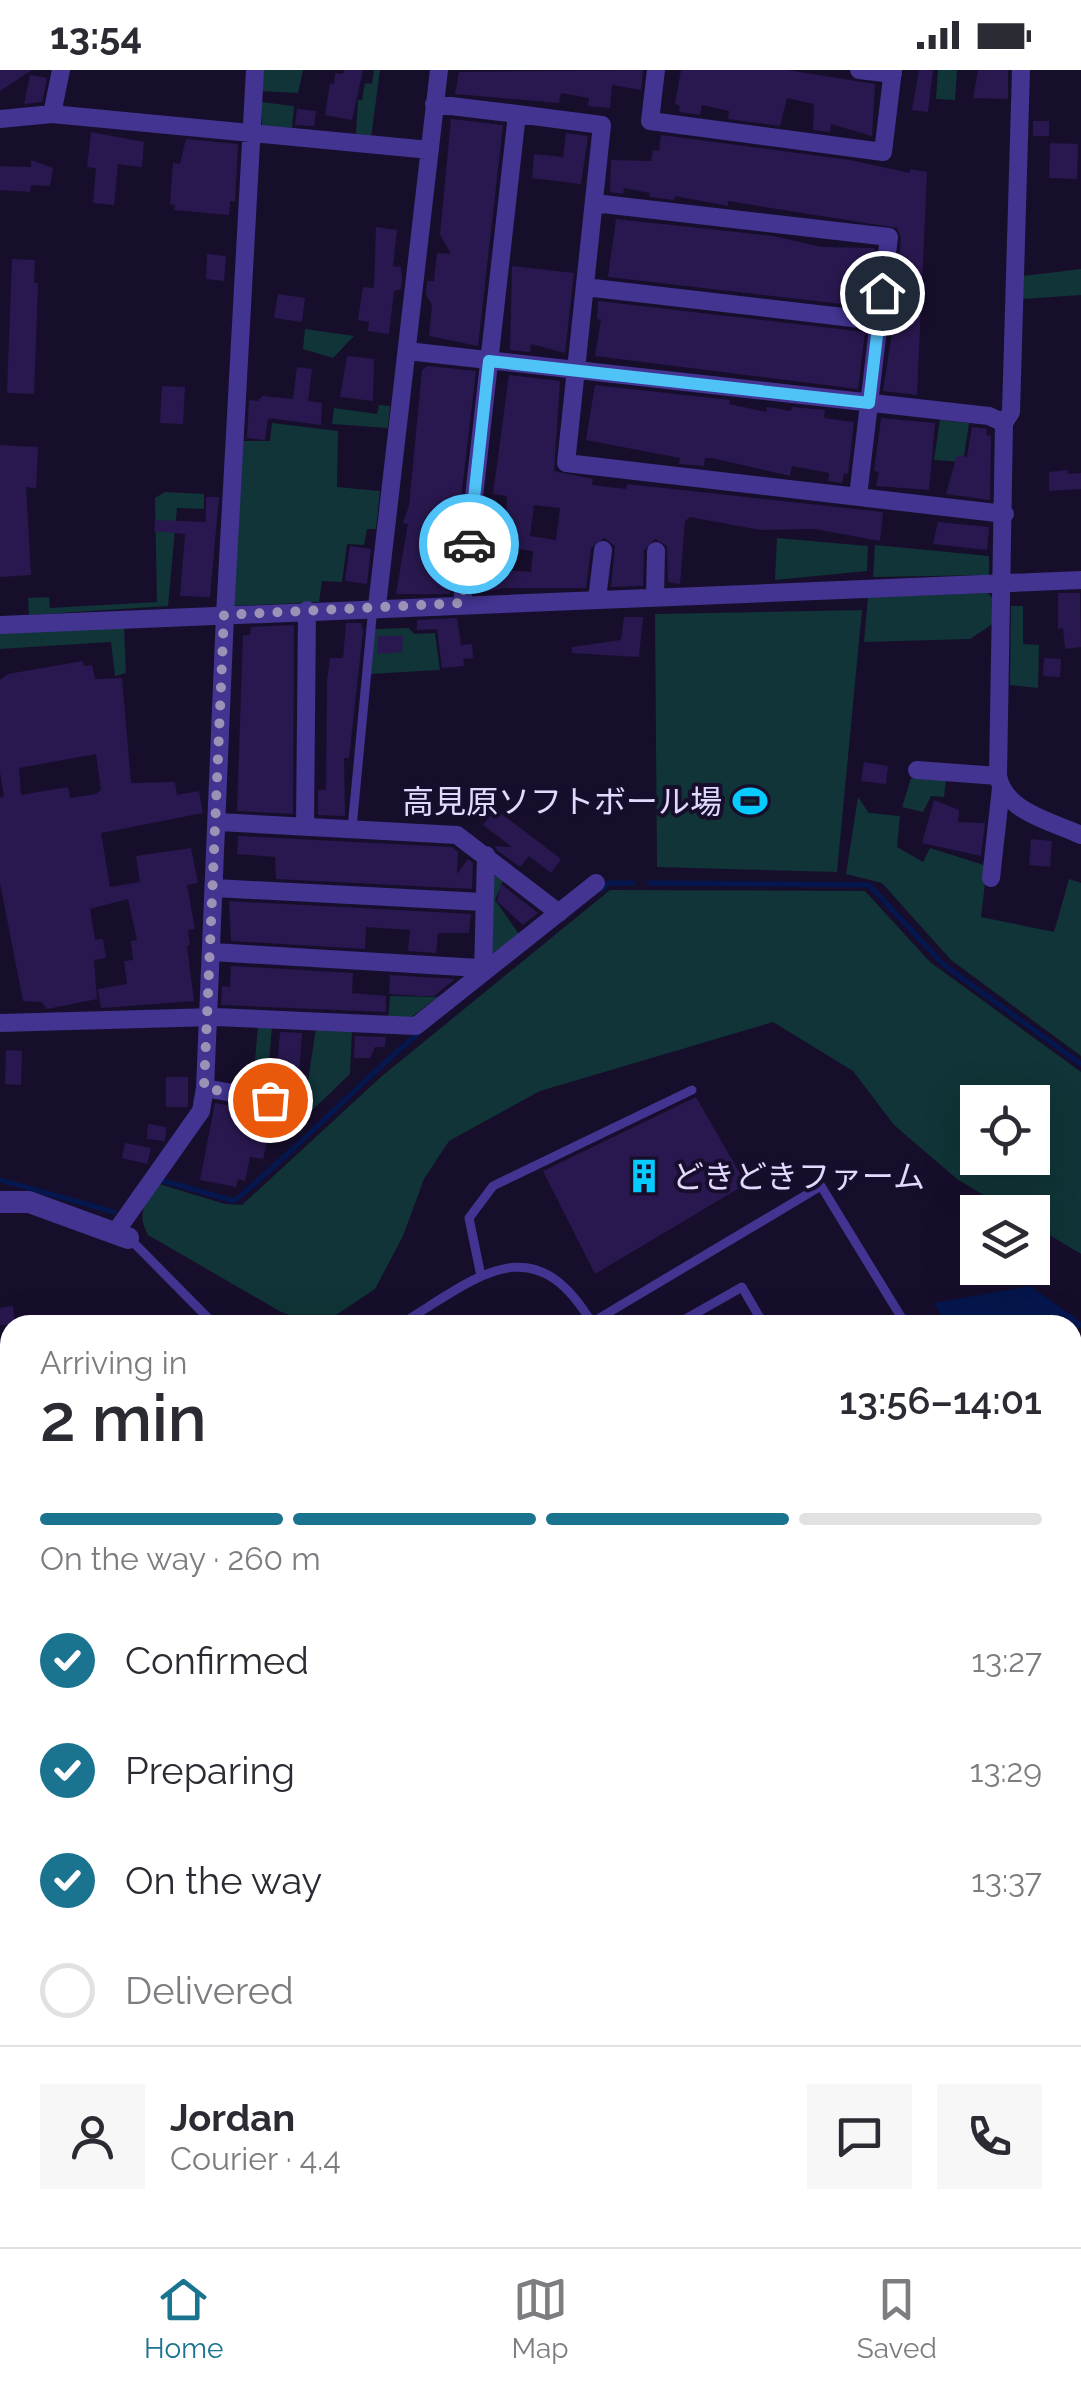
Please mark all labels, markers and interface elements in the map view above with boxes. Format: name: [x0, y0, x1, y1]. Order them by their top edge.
text: 13:54: [50, 13, 142, 58]
pin: [840, 251, 925, 336]
icon: home: [855, 266, 910, 321]
courier: [419, 494, 519, 594]
icon: car: [442, 517, 497, 572]
sports icon: 高見原ソフトボール場: [731, 782, 769, 820]
place label: 高見原ソフトボール場: [402, 783, 722, 820]
pin: [228, 1058, 313, 1143]
icon: bag: [243, 1073, 298, 1128]
map controls: [960, 1085, 1050, 1285]
button: locate: [960, 1085, 1050, 1175]
building icon: どきどきファーム: [625, 1157, 663, 1195]
place label: どきどきファーム: [672, 1158, 925, 1195]
button: layers: [960, 1195, 1050, 1285]
text: Arriving in: [40, 1344, 187, 1381]
text: 13:56–14:01: [839, 1378, 1042, 1423]
text: 2 min: [40, 1380, 207, 1456]
text: On the way · 260 m: [40, 1540, 321, 1577]
icon: check: [40, 1633, 95, 1688]
text: Confirmed: [125, 1638, 309, 1683]
text: 13:27: [971, 1642, 1042, 1679]
icon: check: [40, 1743, 95, 1798]
text: Preparing: [125, 1748, 295, 1793]
text: 13:29: [970, 1752, 1042, 1789]
icon: check: [40, 1853, 95, 1908]
text: On the way: [125, 1858, 322, 1903]
text: 13:37: [971, 1862, 1042, 1899]
text: Delivered: [125, 1968, 294, 2013]
button: person: [40, 2084, 145, 2189]
button: chat: [807, 2084, 912, 2189]
button: phone: [937, 2084, 1042, 2189]
text: Jordan: [170, 2095, 295, 2140]
text: Courier · 4.4: [170, 2140, 341, 2177]
tab: Home: [144, 2272, 223, 2365]
tab: Map: [512, 2272, 569, 2365]
tab: Saved: [857, 2272, 937, 2365]

